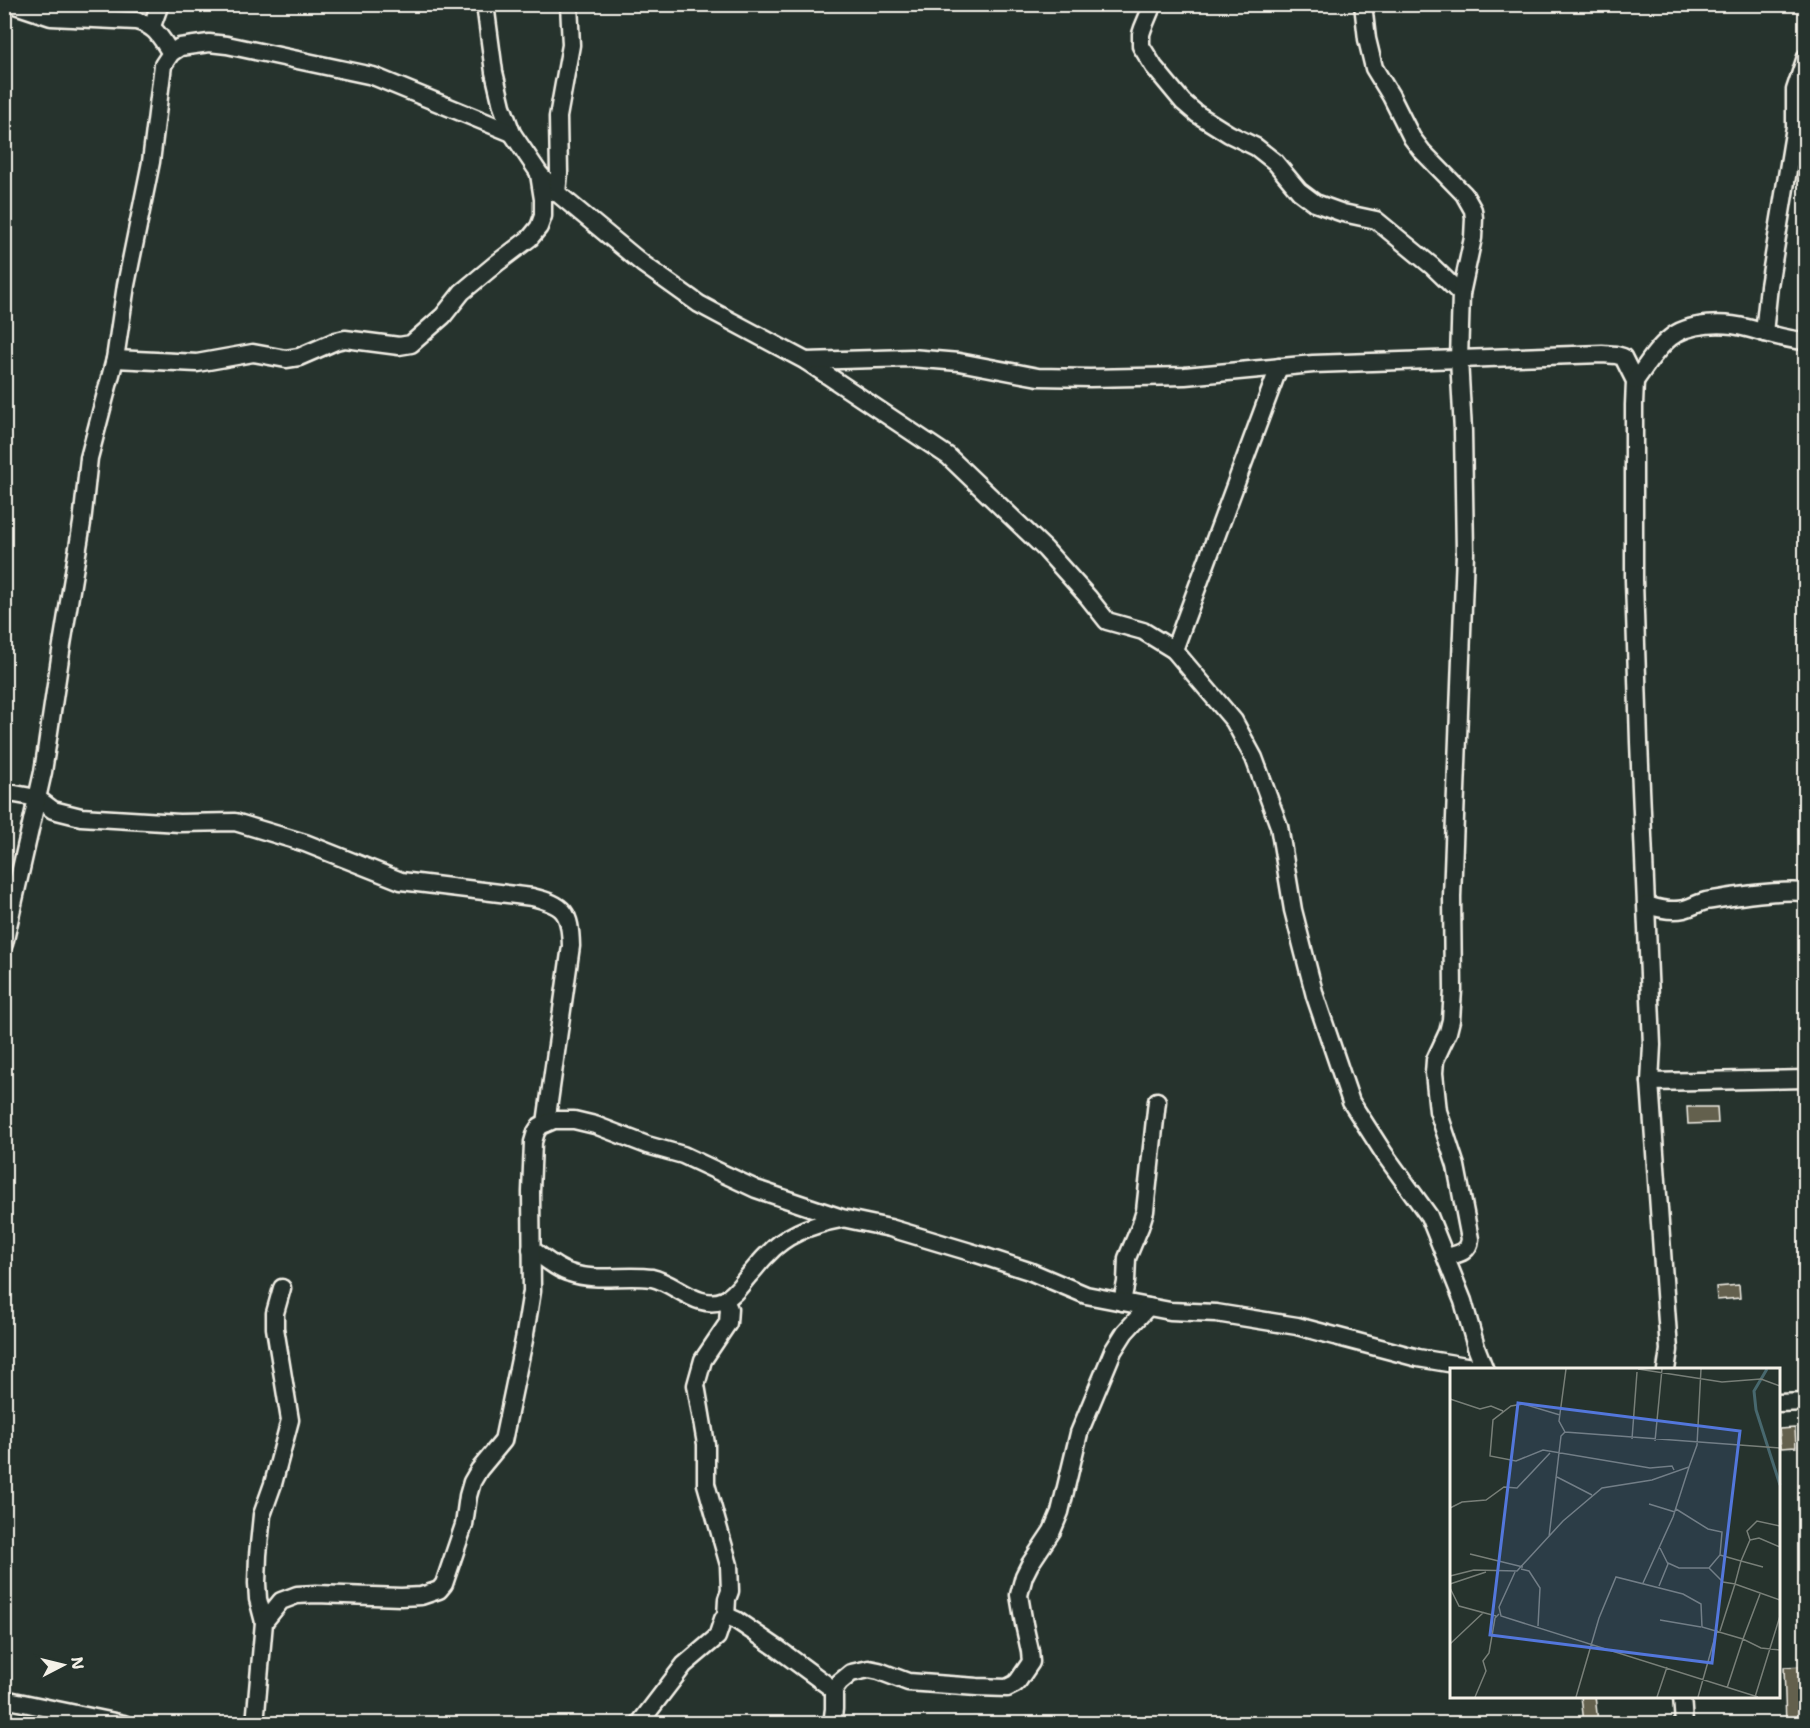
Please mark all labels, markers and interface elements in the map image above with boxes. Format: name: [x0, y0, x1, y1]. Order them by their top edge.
inset map: [1450, 1368, 1780, 1698]
north arrow: [33, 1635, 93, 1695]
text: N: [66, 1656, 89, 1671]

